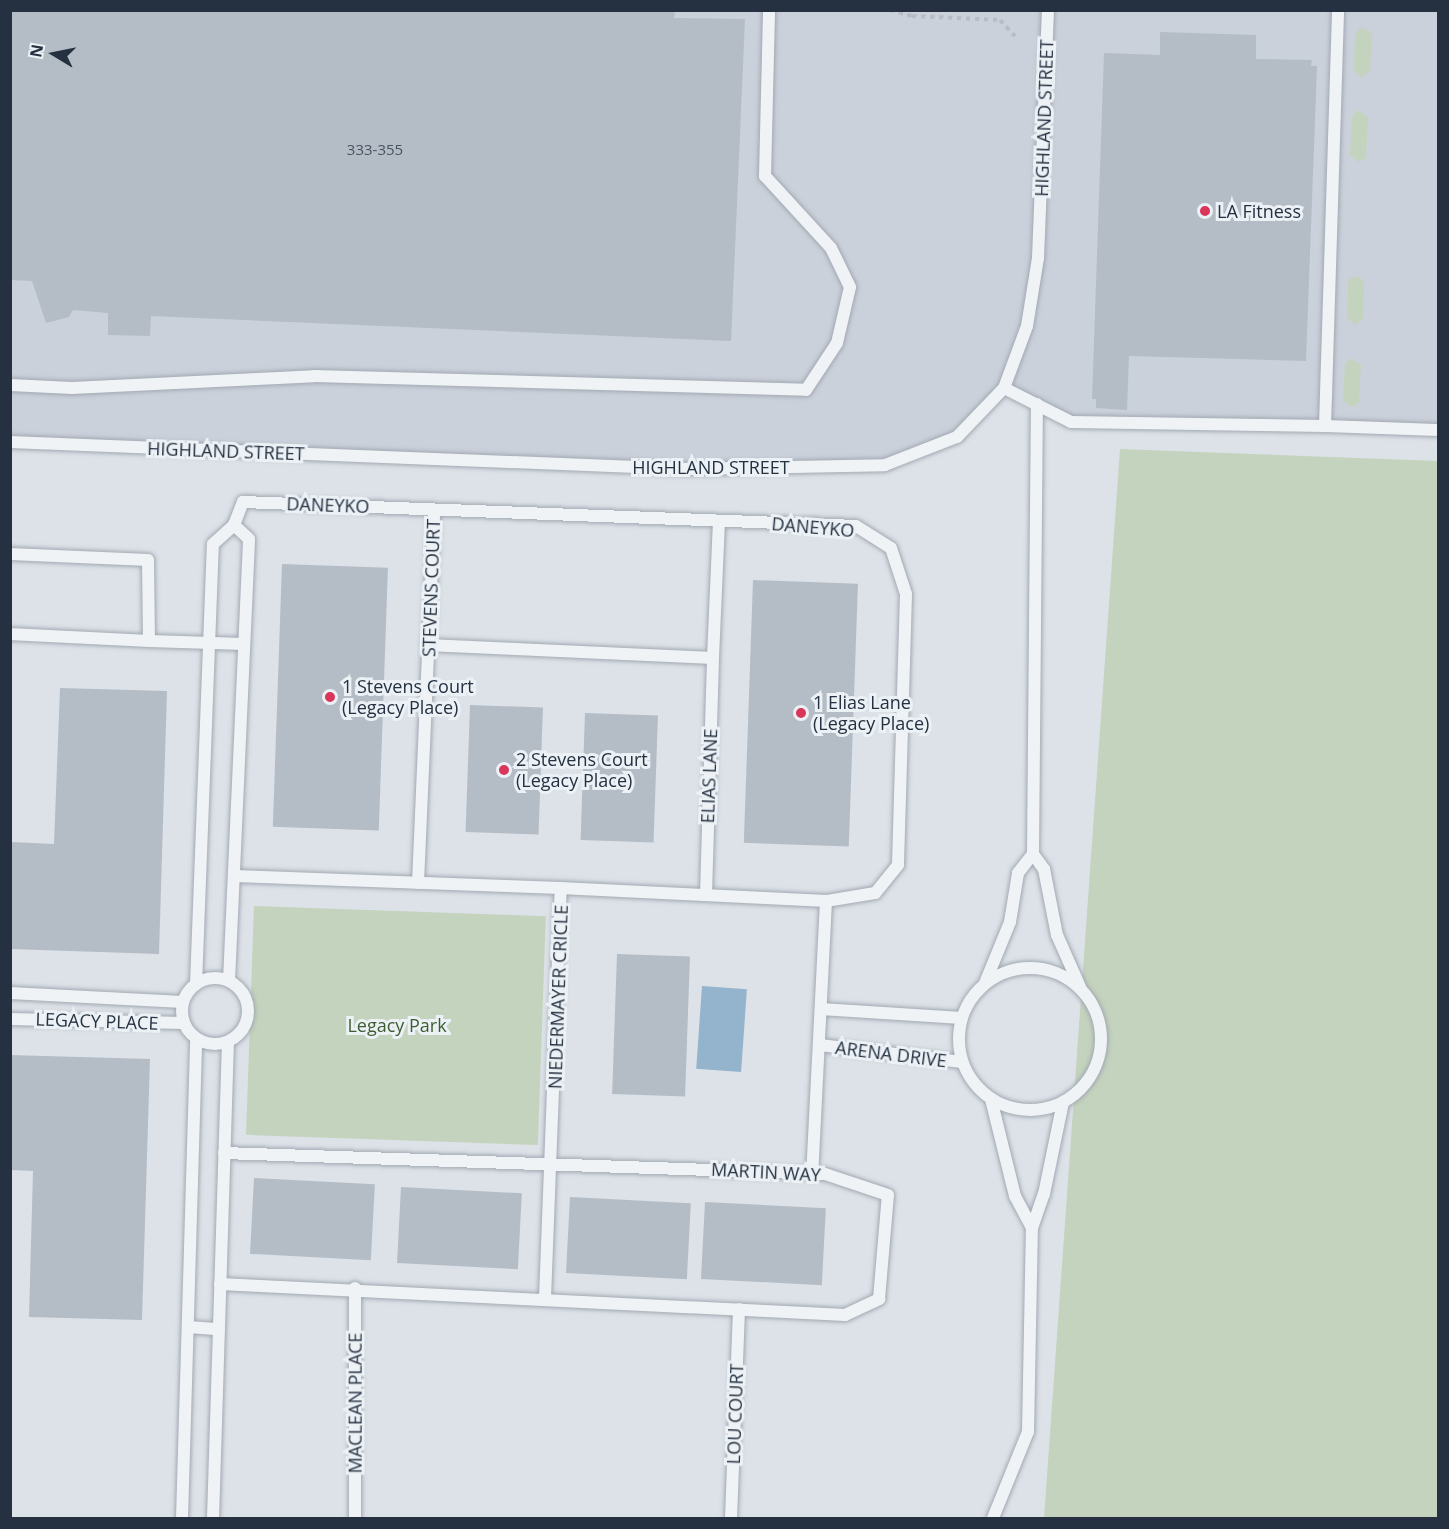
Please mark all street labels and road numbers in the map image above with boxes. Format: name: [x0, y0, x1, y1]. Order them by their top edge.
street label: HIGHLAND STREET: [1030, 39, 1058, 197]
street label: HIGHLAND STREET: [147, 437, 305, 465]
street label: HIGHLAND STREET: [632, 456, 790, 478]
street label: DANEYKO: [286, 493, 370, 517]
street label: DANEYKO: [771, 513, 855, 541]
street label: STEVENS COURT: [418, 519, 444, 657]
street label: ELIAS LANE: [697, 728, 721, 824]
street label: NIEDERMAYER CRICLE: [544, 904, 572, 1090]
street label: LEGACY PLACE: [35, 1008, 159, 1034]
street label: ARENA DRIVE: [834, 1036, 948, 1072]
street label: MARTIN WAY: [711, 1158, 821, 1186]
street label: MACLEAN PLACE: [344, 1333, 366, 1473]
street label: LOU COURT: [722, 1363, 748, 1465]

